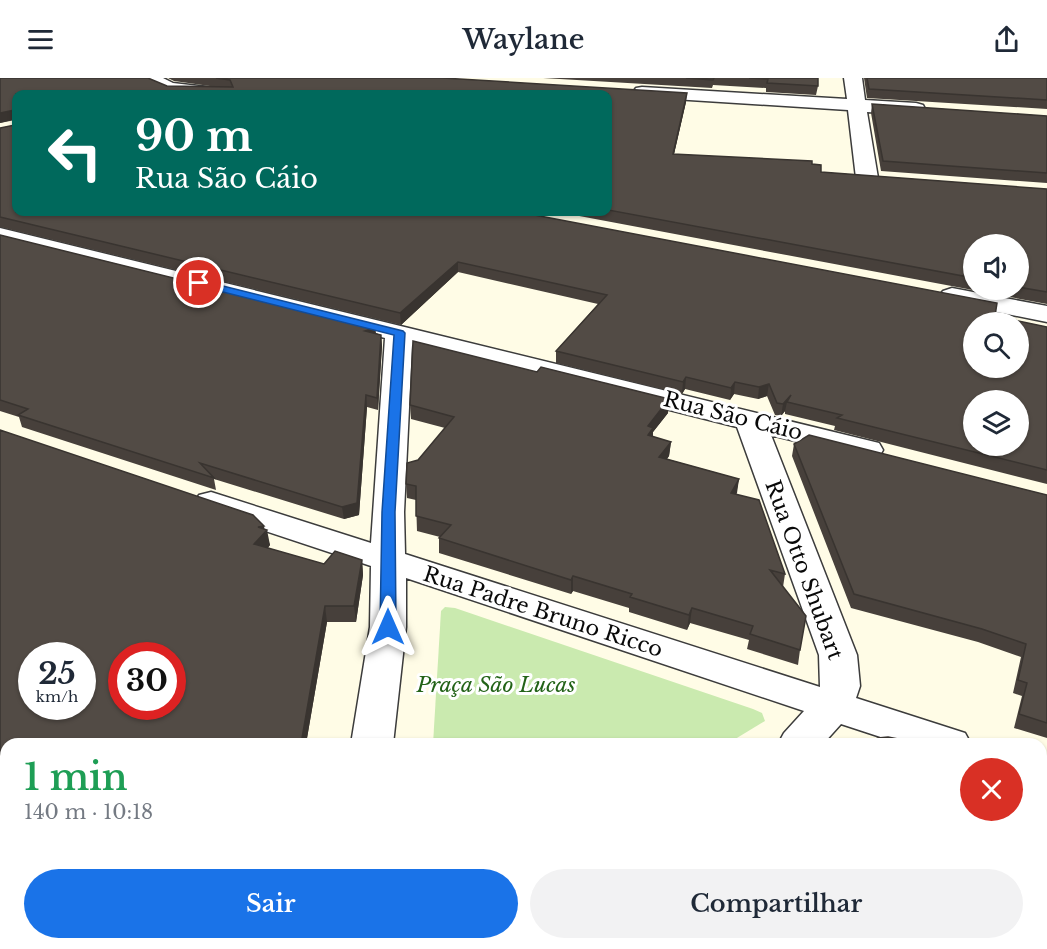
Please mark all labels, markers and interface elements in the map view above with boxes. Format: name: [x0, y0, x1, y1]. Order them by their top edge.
icon: menu: [24, 23, 57, 56]
text: Waylane: [463, 23, 584, 56]
icon: share: [990, 23, 1023, 56]
text: 90 m: [135, 110, 253, 162]
icon: left: [36, 114, 114, 192]
text: Rua São Cáio: [135, 162, 318, 195]
map controls: [963, 234, 1029, 456]
button: sound: [963, 234, 1029, 300]
pin: [173, 257, 224, 308]
icon: arrive: [182, 266, 215, 299]
button: search: [963, 312, 1029, 378]
street label: Rua São Cáio: [661, 386, 805, 446]
button: layers: [963, 390, 1029, 456]
street label: Rua Otto Shubart: [759, 477, 849, 663]
street label: Rua Padre Bruno Ricco: [420, 561, 666, 663]
position arrow: [356, 595, 420, 659]
speed limit sign: 30: [108, 642, 186, 720]
text: 25: [38, 655, 76, 692]
park label: Praça São Lucas: [416, 672, 575, 698]
text: km/h: [36, 687, 78, 706]
text: 1 min: [24, 755, 128, 800]
button: close: [960, 758, 1023, 821]
text: 140 m · 10:18: [24, 800, 153, 824]
button: Sair: [24, 869, 518, 938]
button: Compartilhar: [530, 869, 1023, 938]

